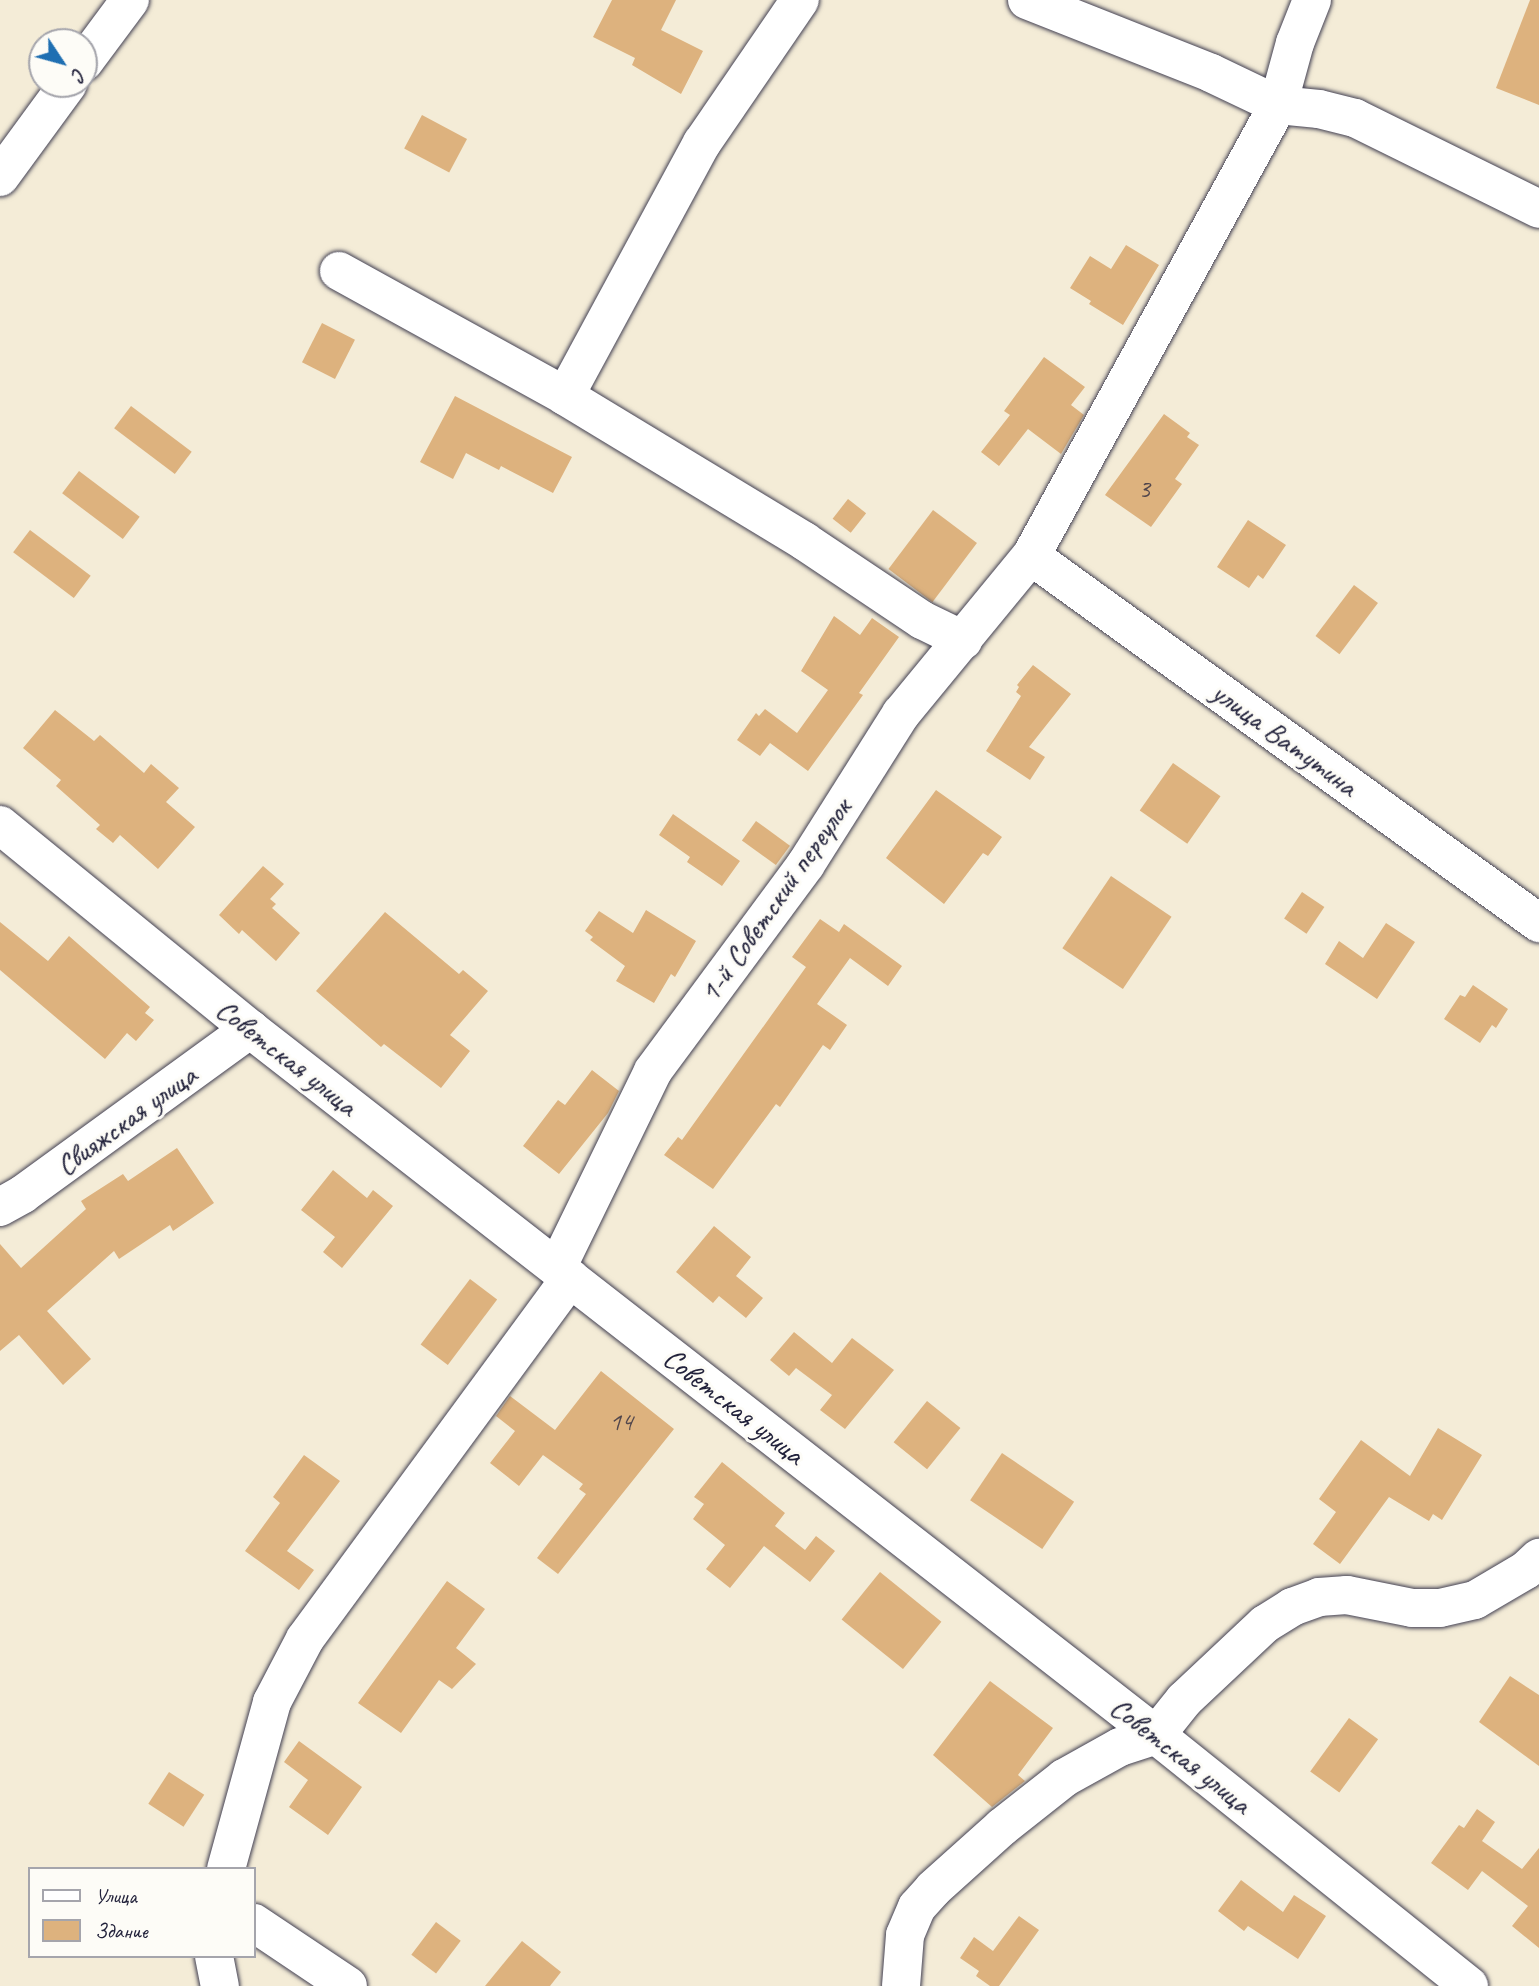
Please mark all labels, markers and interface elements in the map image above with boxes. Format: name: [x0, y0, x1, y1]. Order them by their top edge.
north arrow: [28, 28, 98, 98]
text: С: [66, 63, 91, 85]
house number: 3: [1138, 473, 1150, 505]
street label: улица Ватутина: [1204, 673, 1366, 805]
street label: 1-й Советский переулок: [691, 791, 859, 1009]
street label: Советская улица: [208, 990, 366, 1124]
street label: Свияжская улица: [48, 1056, 204, 1184]
street label: Советская улица: [655, 1339, 813, 1473]
house number: 14: [609, 1406, 633, 1438]
street label: Советская улица: [1102, 1688, 1260, 1822]
legend: [28, 1867, 256, 1958]
text: Улица: [95, 1883, 137, 1909]
text: Здание: [95, 1918, 148, 1944]

